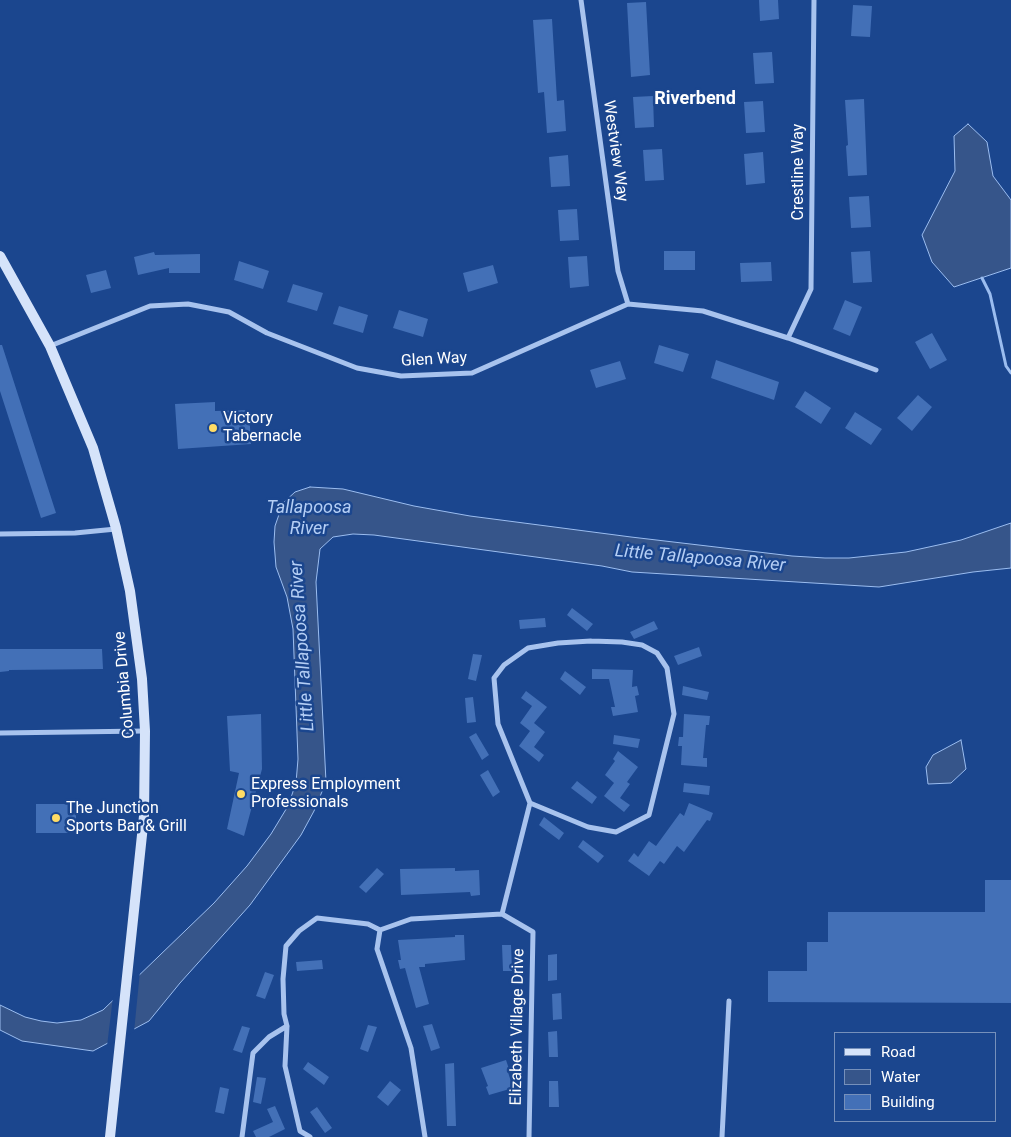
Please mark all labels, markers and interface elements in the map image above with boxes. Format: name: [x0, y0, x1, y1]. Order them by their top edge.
district label: Riverbend: [654, 88, 736, 110]
street label: Westview Way: [598, 99, 632, 203]
street label: Crestline Way: [789, 124, 809, 220]
street label: Glen Way: [400, 349, 468, 371]
place label: Victory Tabernacle: [223, 409, 302, 447]
marker: Victory Tabernacle: [207, 422, 219, 434]
water label: Tallapoosa River: [266, 497, 352, 540]
water label: Little Tallapoosa River: [614, 541, 786, 577]
water label: Little Tallapoosa River: [286, 560, 320, 732]
street label: Columbia Drive: [111, 630, 139, 740]
place label: Express Employment Professionals: [251, 775, 400, 813]
marker: Express Employment Professionals: [235, 788, 247, 800]
place label: The Junction Sports Bar & Grill: [66, 799, 187, 837]
marker: The Junction Sports Bar & Grill: [50, 812, 62, 824]
street label: Elizabeth Village Drive: [507, 948, 529, 1106]
legend: [834, 1032, 996, 1122]
text: Road: [881, 1043, 915, 1061]
text: Water: [881, 1068, 920, 1086]
text: Building: [881, 1093, 935, 1111]

